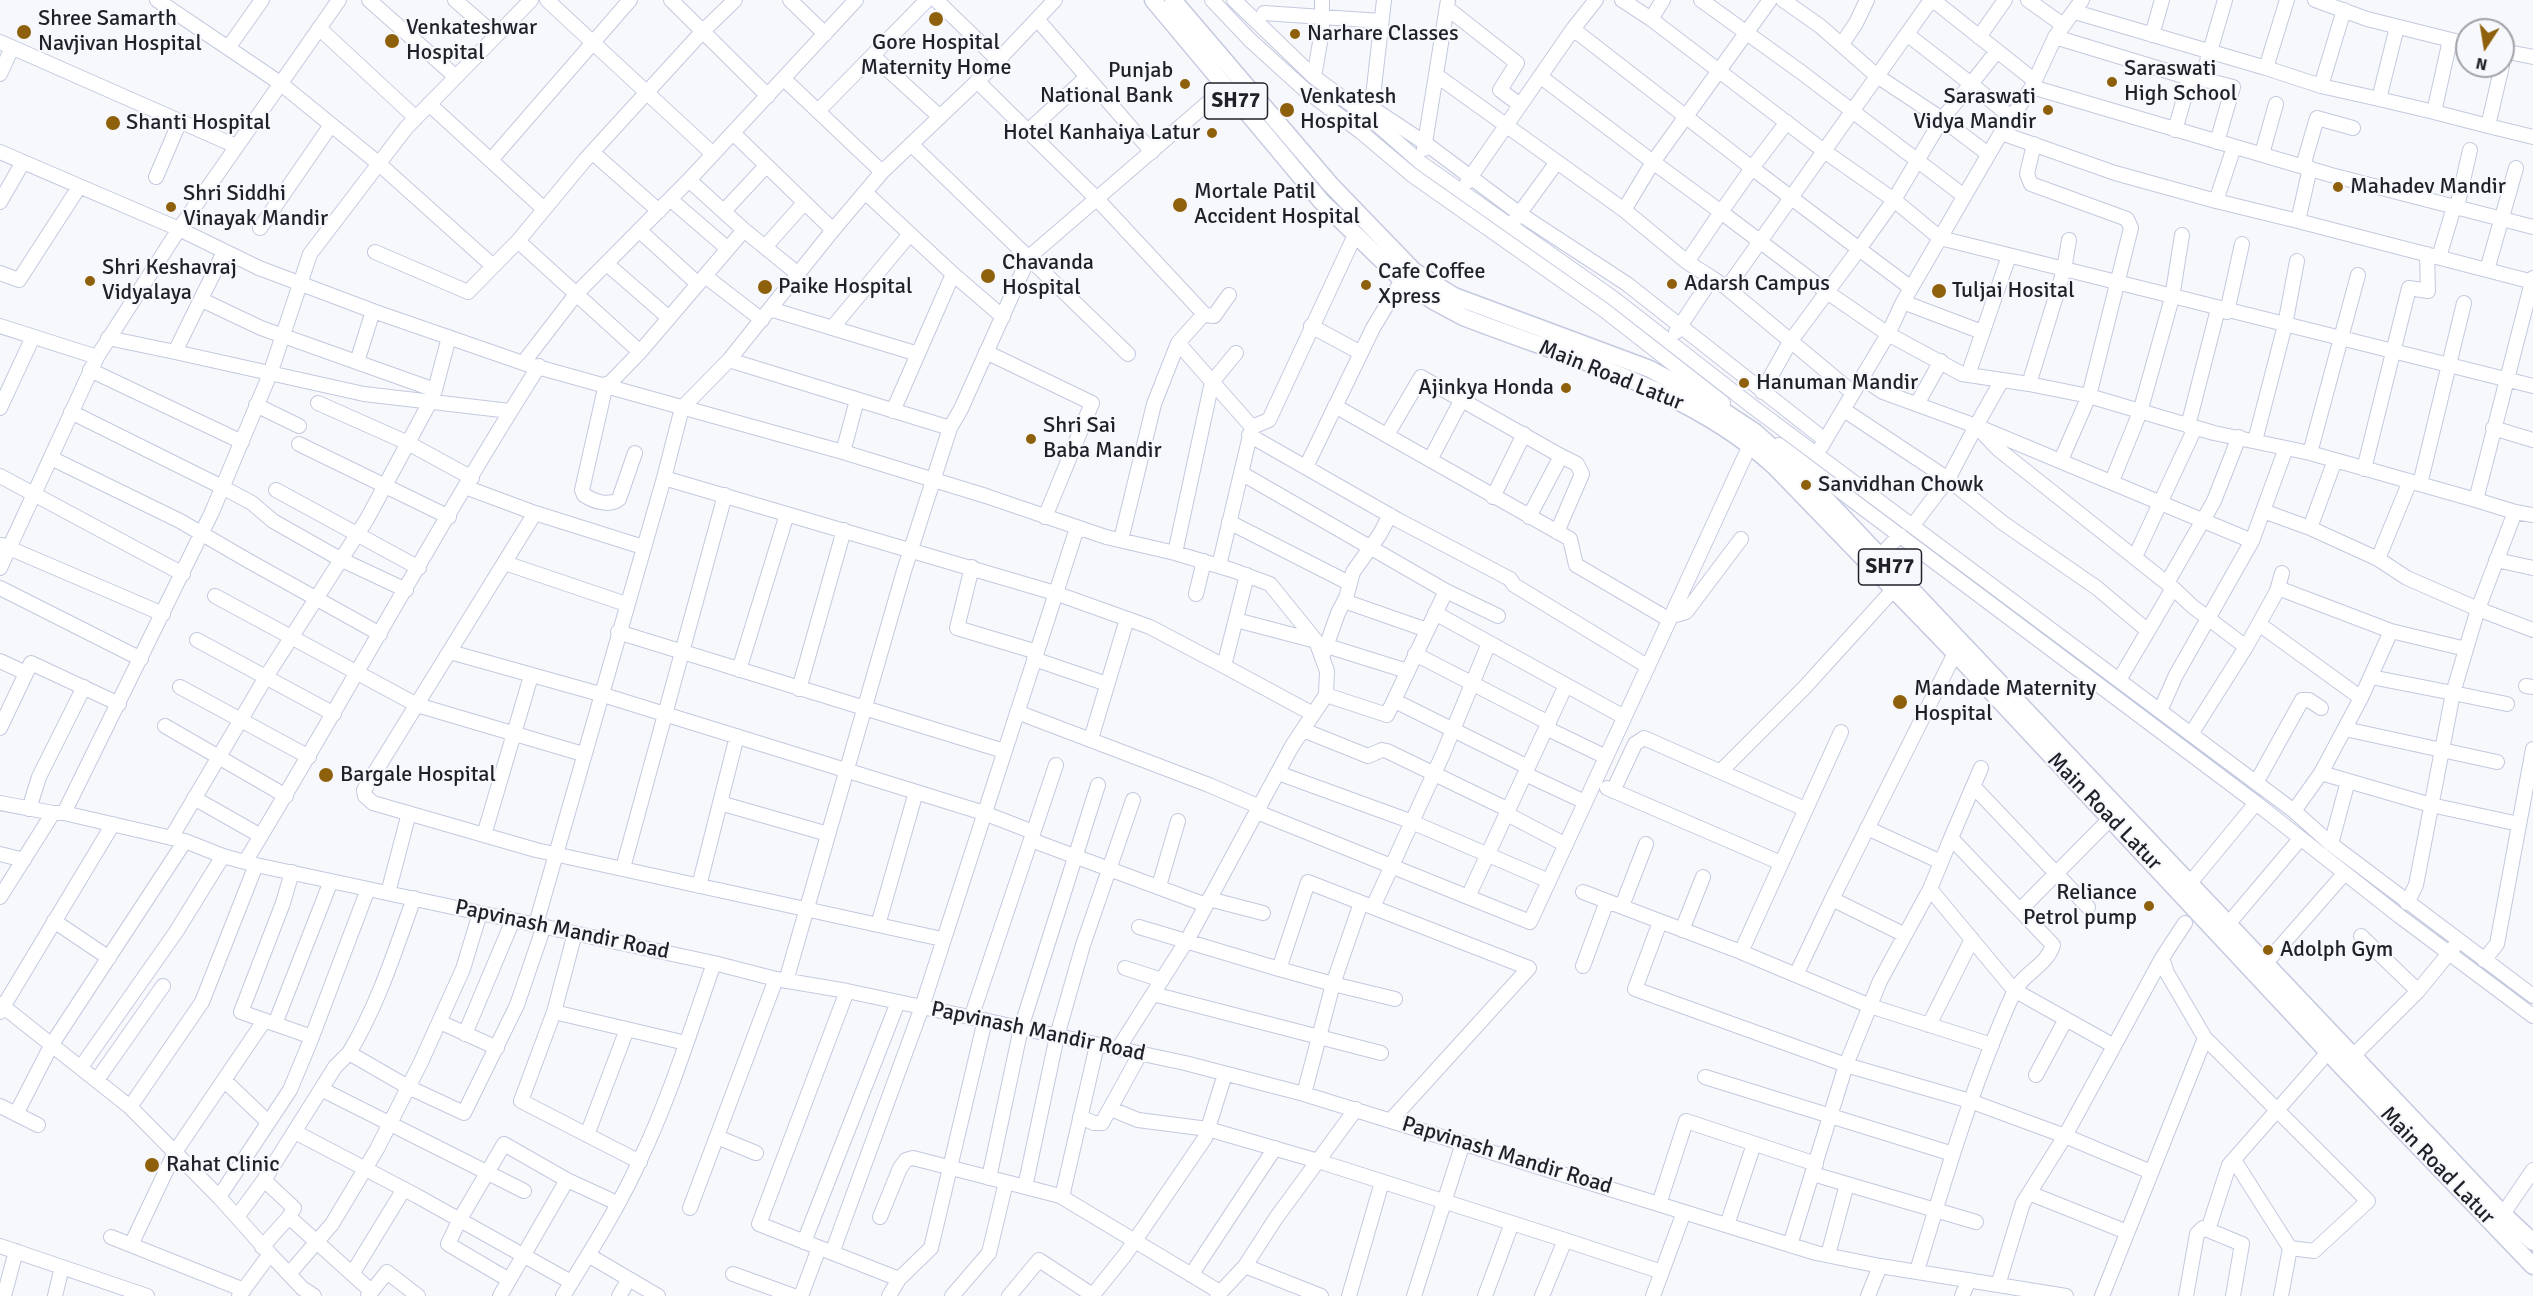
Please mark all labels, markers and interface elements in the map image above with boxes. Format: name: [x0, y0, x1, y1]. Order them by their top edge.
place label: Shree Samarth Navjivan Hospital: [38, 6, 202, 57]
marker: Gore Hospital Maternity Home: [927, 10, 945, 28]
place label: Venkateshwar Hospital: [406, 15, 537, 66]
north arrow: [2455, 18, 2515, 78]
place label: Narhare Classes: [1307, 21, 1459, 47]
marker: Shree Samarth Navjivan Hospital: [15, 23, 33, 41]
marker: Narhare Classes: [1288, 27, 1302, 41]
place label: Gore Hospital Maternity Home: [861, 30, 1011, 82]
marker: Venkateshwar Hospital: [383, 32, 401, 50]
text: N: [2474, 53, 2489, 75]
place label: Saraswati High School: [2124, 56, 2237, 107]
place label: Punjab National Bank: [1040, 58, 1173, 110]
marker: Saraswati High School: [2105, 75, 2119, 89]
marker: Punjab National Bank: [1178, 77, 1192, 91]
road number: SH77: [1204, 83, 1268, 119]
place label: Venkatesh Hospital: [1300, 84, 1397, 136]
place label: Saraswati Vidya Mandir: [1913, 84, 2036, 136]
marker: Venkatesh Hospital: [1278, 101, 1296, 119]
marker: Saraswati Vidya Mandir: [2041, 103, 2055, 117]
place label: Shanti Hospital: [126, 110, 271, 136]
marker: Shanti Hospital: [104, 114, 122, 132]
place label: Hotel Kanhaiya Latur: [1003, 120, 1200, 146]
marker: Hotel Kanhaiya Latur: [1205, 126, 1219, 140]
place label: Mahadev Mandir: [2350, 174, 2506, 200]
place label: Mortale Patil Accident Hospital: [1194, 179, 1360, 230]
marker: Mahadev Mandir: [2331, 180, 2345, 194]
place label: Shri Siddhi Vinayak Mandir: [183, 181, 328, 232]
marker: Mortale Patil Accident Hospital: [1171, 196, 1189, 214]
marker: Shri Siddhi Vinayak Mandir: [164, 200, 178, 214]
place label: Chavanda Hospital: [1002, 250, 1094, 302]
place label: Shri Keshavraj Vidyalaya: [102, 255, 237, 306]
place label: Cafe Coffee Xpress: [1378, 259, 1486, 310]
marker: Chavanda Hospital: [979, 267, 997, 285]
place label: Adarsh Campus: [1684, 271, 1830, 297]
marker: Shri Keshavraj Vidyalaya: [83, 274, 97, 288]
place label: Paike Hospital: [778, 274, 912, 300]
marker: Adarsh Campus: [1665, 277, 1679, 291]
marker: Paike Hospital: [756, 278, 774, 296]
marker: Cafe Coffee Xpress: [1359, 278, 1373, 292]
place label: Tuljai Hosital: [1952, 278, 2075, 304]
marker: Tuljai Hosital: [1930, 282, 1948, 300]
street label: Main Road Latur: [1535, 335, 1687, 417]
place label: Hanuman Mandir: [1756, 370, 1918, 396]
place label: Ajinkya Honda: [1418, 375, 1554, 401]
marker: Hanuman Mandir: [1737, 376, 1751, 390]
marker: Ajinkya Honda: [1559, 381, 1573, 395]
place label: Shri Sai Baba Mandir: [1043, 413, 1162, 464]
marker: Shri Sai Baba Mandir: [1024, 432, 1038, 446]
place label: Sanvidhan Chowk: [1818, 472, 1984, 498]
marker: Sanvidhan Chowk: [1799, 478, 1813, 492]
road number: SH77: [1858, 549, 1922, 585]
place label: Mandade Maternity Hospital: [1914, 676, 2096, 728]
marker: Mandade Maternity Hospital: [1891, 693, 1909, 711]
street label: Main Road Latur: [2041, 748, 2167, 876]
place label: Bargale Hospital: [340, 762, 496, 788]
marker: Bargale Hospital: [317, 766, 335, 784]
place label: Reliance Petrol pump: [2023, 880, 2137, 932]
street label: Papvinash Mandir Road: [452, 894, 672, 966]
marker: Reliance Petrol pump: [2142, 899, 2156, 913]
place label: Adolph Gym: [2280, 937, 2393, 963]
marker: Adolph Gym: [2261, 943, 2275, 957]
street label: Papvinash Mandir Road: [928, 996, 1148, 1068]
street label: Main Road Latur: [2374, 1102, 2500, 1230]
street label: Papvinash Mandir Road: [1399, 1111, 1615, 1201]
place label: Rahat Clinic: [166, 1152, 280, 1178]
marker: Rahat Clinic: [143, 1156, 161, 1174]

